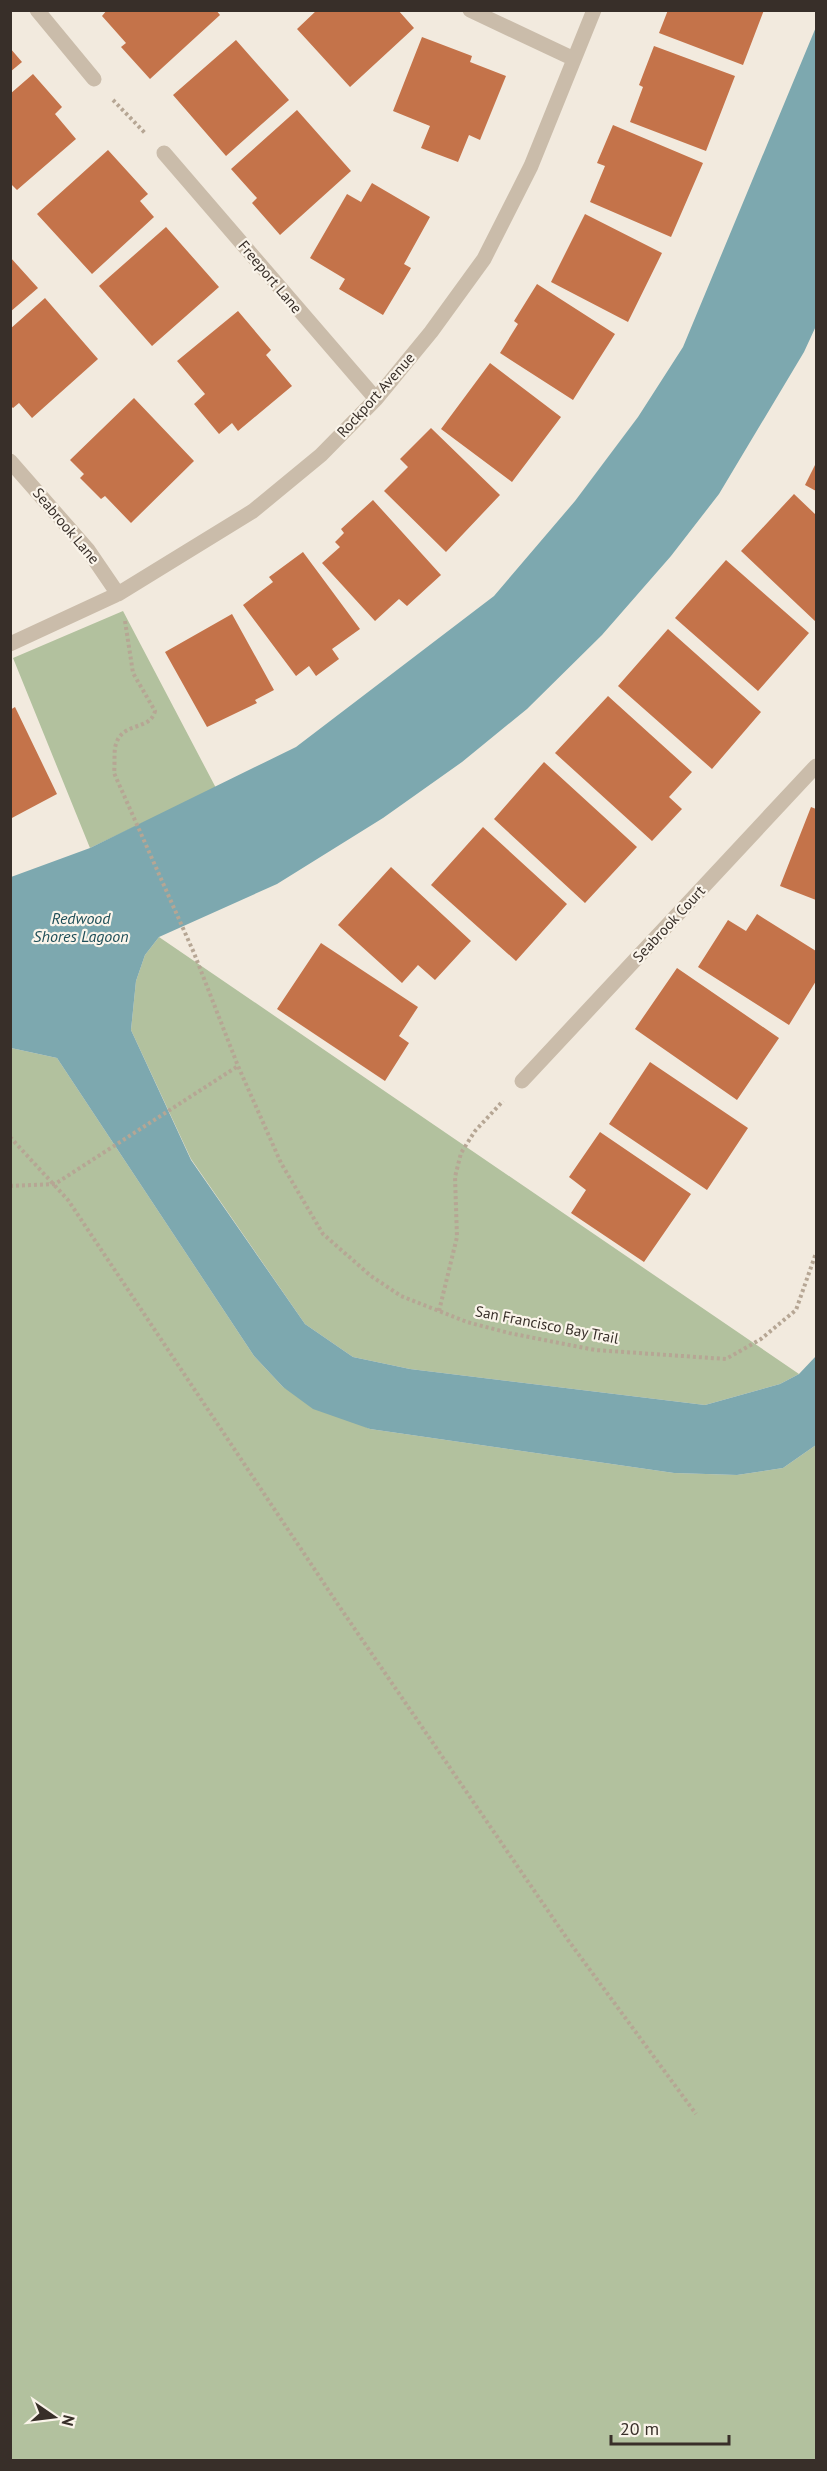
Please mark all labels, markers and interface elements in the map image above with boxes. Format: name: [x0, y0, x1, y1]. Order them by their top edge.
street label: Freeport Lane: [234, 236, 306, 317]
street label: Rockport Avenue: [333, 348, 419, 441]
street label: Seabrook Lane: [29, 484, 104, 568]
street label: Seabrook Court: [628, 881, 709, 966]
water label: Redwood Shores Lagoon: [33, 908, 129, 946]
street label: San Francisco Bay Trail: [474, 1301, 621, 1348]
north arrow: [24, 2387, 84, 2447]
scale bar: [611, 2408, 730, 2446]
text: N: [58, 2413, 80, 2428]
text: 20 m: [620, 2417, 659, 2440]

